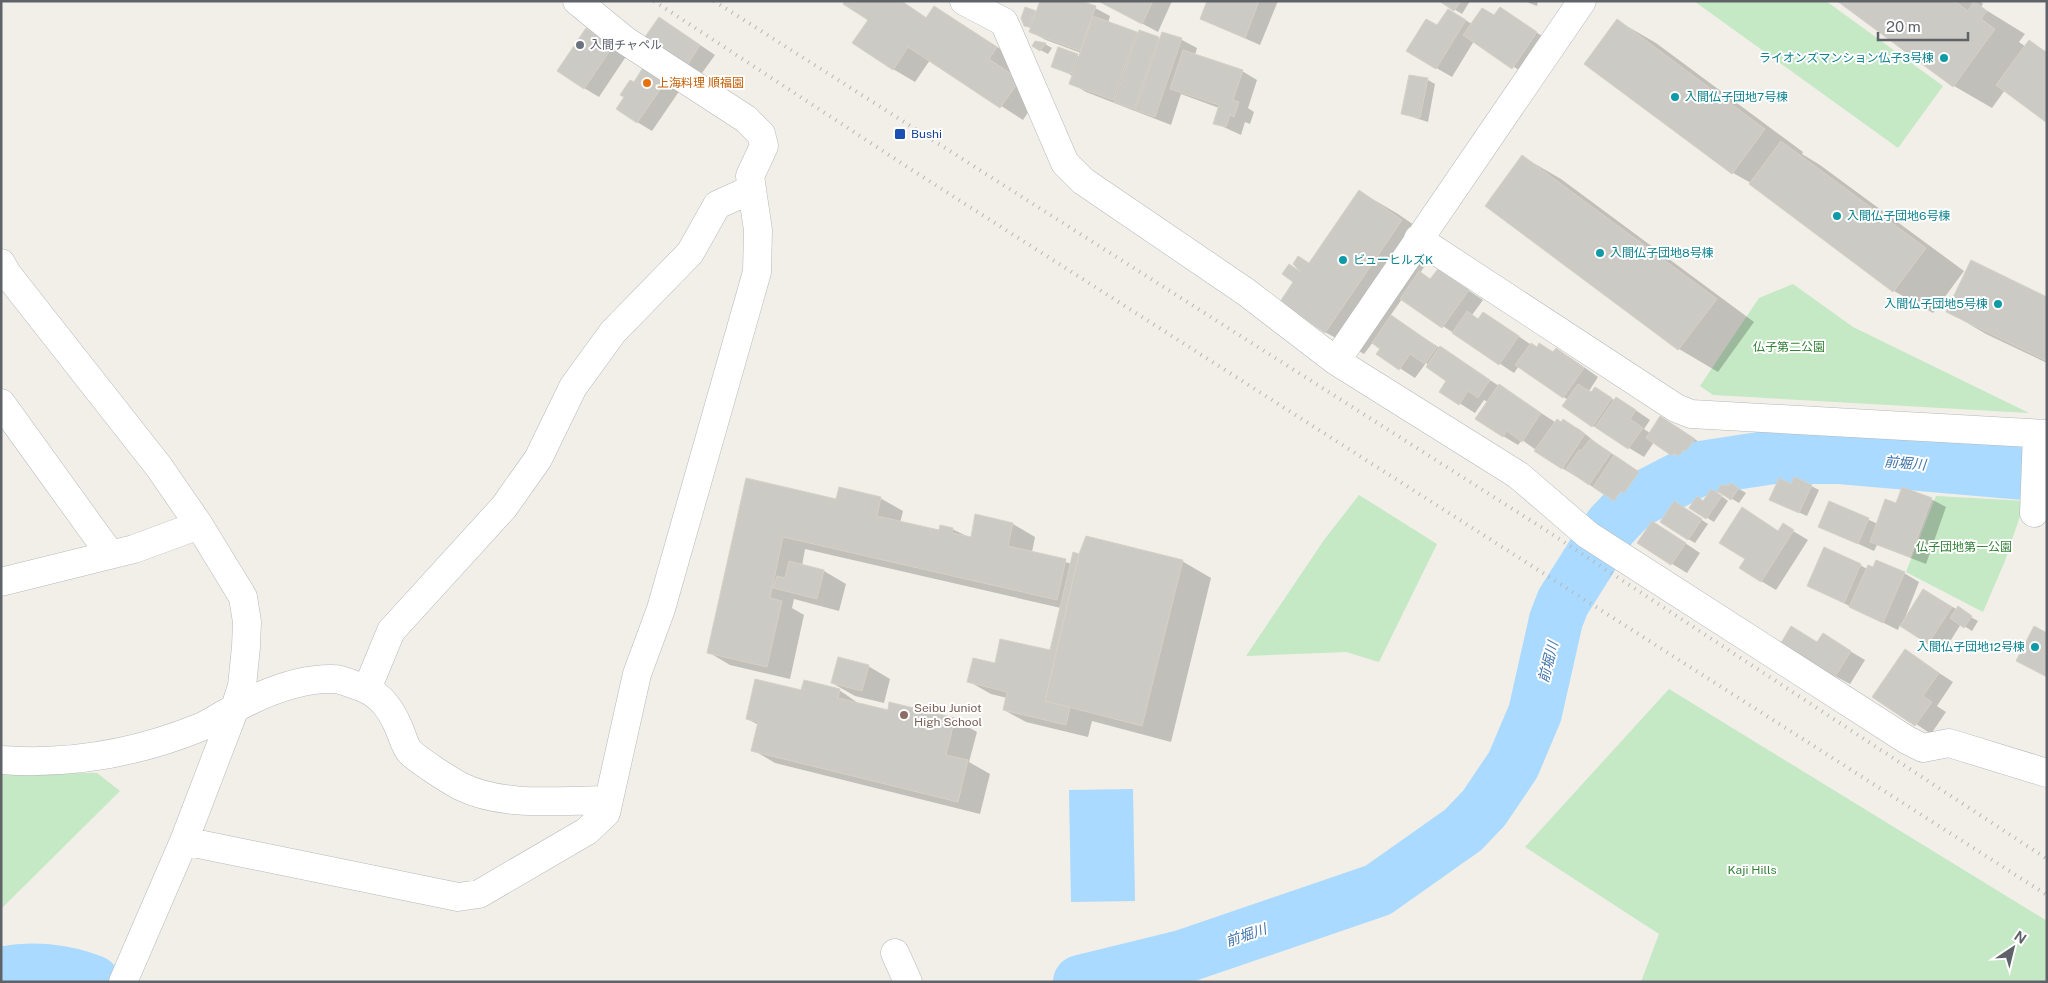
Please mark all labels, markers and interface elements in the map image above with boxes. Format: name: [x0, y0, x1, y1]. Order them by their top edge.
scale bar: [1878, 10, 1968, 42]
text: 20 m: [1886, 18, 1921, 35]
place label: 入間チャペル: [590, 38, 662, 52]
marker: 入間チャペル: [574, 39, 586, 51]
place label: ライオンズマンション仏子3号棟: [1759, 51, 1934, 65]
marker: ライオンズマンション仏子3号棟: [1938, 52, 1950, 64]
place label: 上海料理 順福園: [657, 76, 744, 90]
marker: 上海料理 順福園: [641, 77, 653, 89]
place label: 入間仏子団地7号棟: [1685, 90, 1788, 104]
marker: 入間仏子団地7号棟: [1669, 91, 1681, 103]
marker: Bushi: [893, 127, 907, 141]
place label: Bushi: [911, 127, 942, 141]
place label: 入間仏子団地6号棟: [1847, 209, 1950, 223]
marker: 入間仏子団地6号棟: [1831, 210, 1843, 222]
place label: 入間仏子団地8号棟: [1610, 246, 1714, 260]
marker: 入間仏子団地8号棟: [1594, 247, 1606, 259]
place label: ビューヒルズK: [1353, 253, 1433, 267]
marker: ビューヒルズK: [1337, 254, 1349, 266]
place label: 入間仏子団地5号棟: [1884, 297, 1988, 311]
marker: 入間仏子団地5号棟: [1992, 298, 2004, 310]
park label: 仏子第二公園: [1753, 340, 1825, 354]
water label: 前堀川: [1883, 453, 1929, 473]
park label: 仏子団地第一公園: [1916, 540, 2012, 554]
water label: 前堀川: [1535, 638, 1561, 684]
place label: 入間仏子団地12号棟: [1917, 640, 2025, 654]
marker: 入間仏子団地12号棟: [2029, 641, 2041, 653]
place label: Seibu Juniot High School: [914, 701, 982, 729]
marker: Seibu Juniot High School: [898, 709, 910, 721]
park label: Kaji Hills: [1727, 863, 1777, 877]
water label: 前堀川: [1224, 920, 1270, 949]
north arrow: [1988, 923, 2038, 973]
text: N: [2011, 928, 2030, 947]

